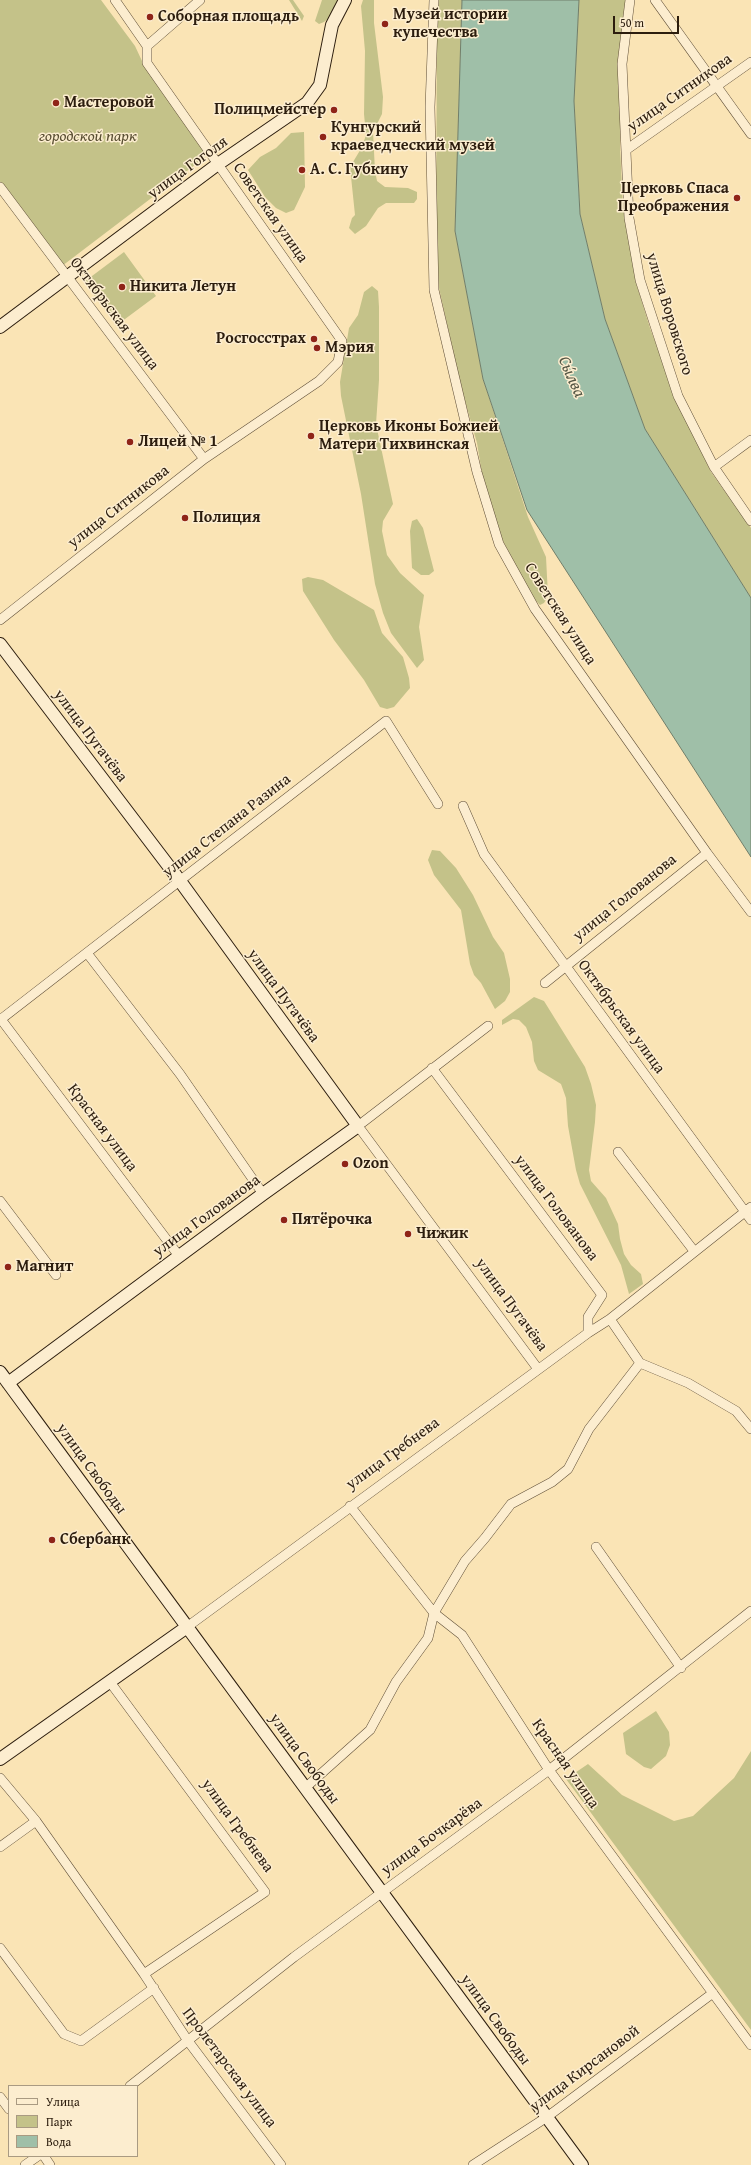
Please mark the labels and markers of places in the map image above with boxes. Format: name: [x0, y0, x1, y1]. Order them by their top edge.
place label: Музей истории купечества: [393, 5, 508, 43]
place label: Соборная площадь: [158, 7, 299, 27]
marker: Соборная площадь: [145, 12, 155, 22]
marker: Музей истории купечества: [380, 19, 390, 29]
place label: Мастеровой: [64, 93, 154, 113]
marker: Мастеровой: [51, 98, 61, 108]
place label: Полицмейстер: [214, 100, 326, 120]
marker: Полицмейстер: [329, 105, 339, 115]
place label: Кунгурский краеведческий музей: [331, 118, 495, 156]
marker: Кунгурский краеведческий музей: [318, 132, 328, 142]
place label: А. С. Губкину: [310, 160, 408, 180]
marker: А. С. Губкину: [297, 165, 307, 175]
place label: Церковь Спаса Преображения: [618, 179, 729, 217]
marker: Церковь Спаса Преображения: [732, 193, 742, 203]
place label: Никита Летун: [130, 277, 236, 297]
marker: Никита Летун: [117, 282, 127, 292]
place label: Росгосстрах: [216, 329, 306, 349]
marker: Росгосстрах: [309, 334, 319, 344]
place label: Мэрия: [325, 338, 374, 358]
marker: Мэрия: [312, 343, 322, 353]
place label: Церковь Иконы Божией Матери Тихвинская: [319, 417, 499, 455]
marker: Церковь Иконы Божией Матери Тихвинская: [306, 431, 316, 441]
place label: Лицей № 1: [138, 432, 218, 452]
marker: Лицей № 1: [125, 437, 135, 447]
place label: Полиция: [193, 508, 260, 528]
marker: Полиция: [180, 513, 190, 523]
place label: Ozon: [353, 1154, 389, 1174]
marker: Ozon: [340, 1159, 350, 1169]
place label: Пятёрочка: [292, 1210, 372, 1230]
marker: Пятёрочка: [279, 1215, 289, 1225]
place label: Чижик: [416, 1224, 468, 1244]
marker: Чижик: [403, 1229, 413, 1239]
place label: Магнит: [16, 1257, 73, 1277]
marker: Магнит: [3, 1262, 13, 1272]
place label: Сбербанк: [60, 1530, 131, 1550]
marker: Сбербанк: [47, 1535, 57, 1545]

